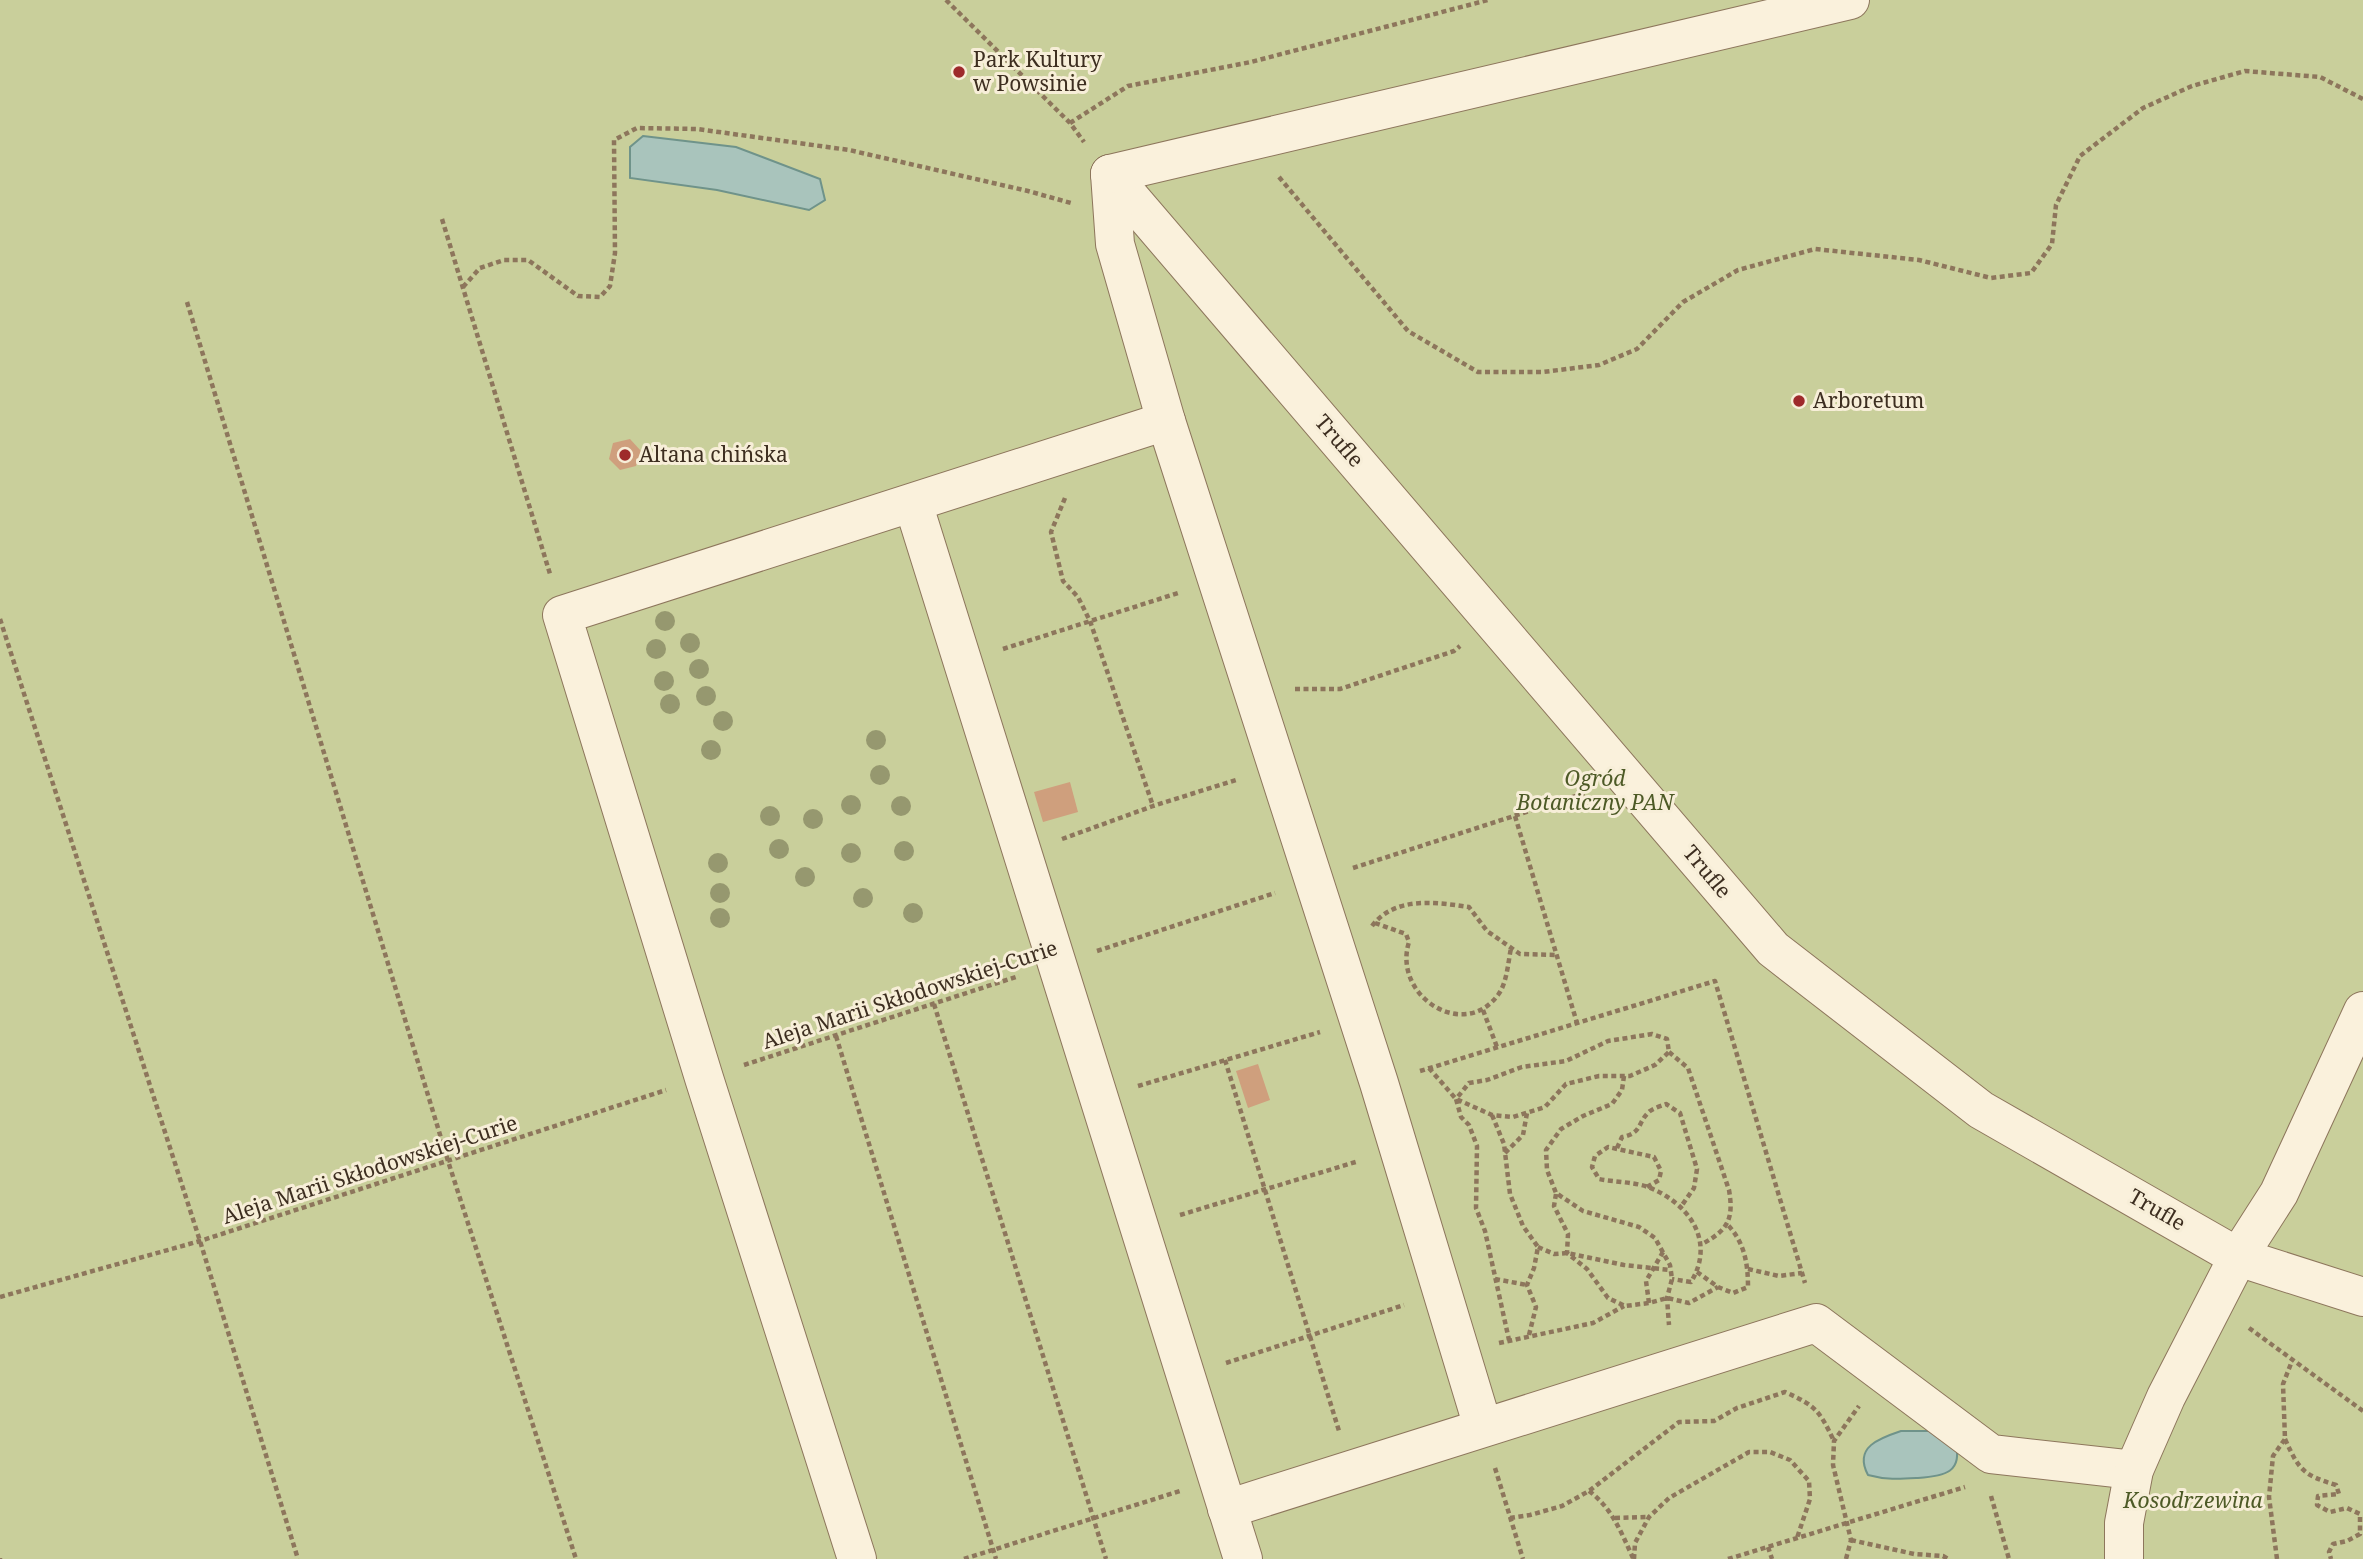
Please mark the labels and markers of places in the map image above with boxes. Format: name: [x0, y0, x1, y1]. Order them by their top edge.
place label: Park Kultury w Powsinie: [973, 45, 1102, 97]
marker: Park Kultury w Powsinie: [951, 64, 967, 80]
place label: Arboretum: [1813, 386, 1925, 414]
marker: Arboretum: [1791, 393, 1807, 409]
place label: Altana chińska: [639, 440, 788, 468]
marker: Altana chińska: [617, 447, 633, 463]

